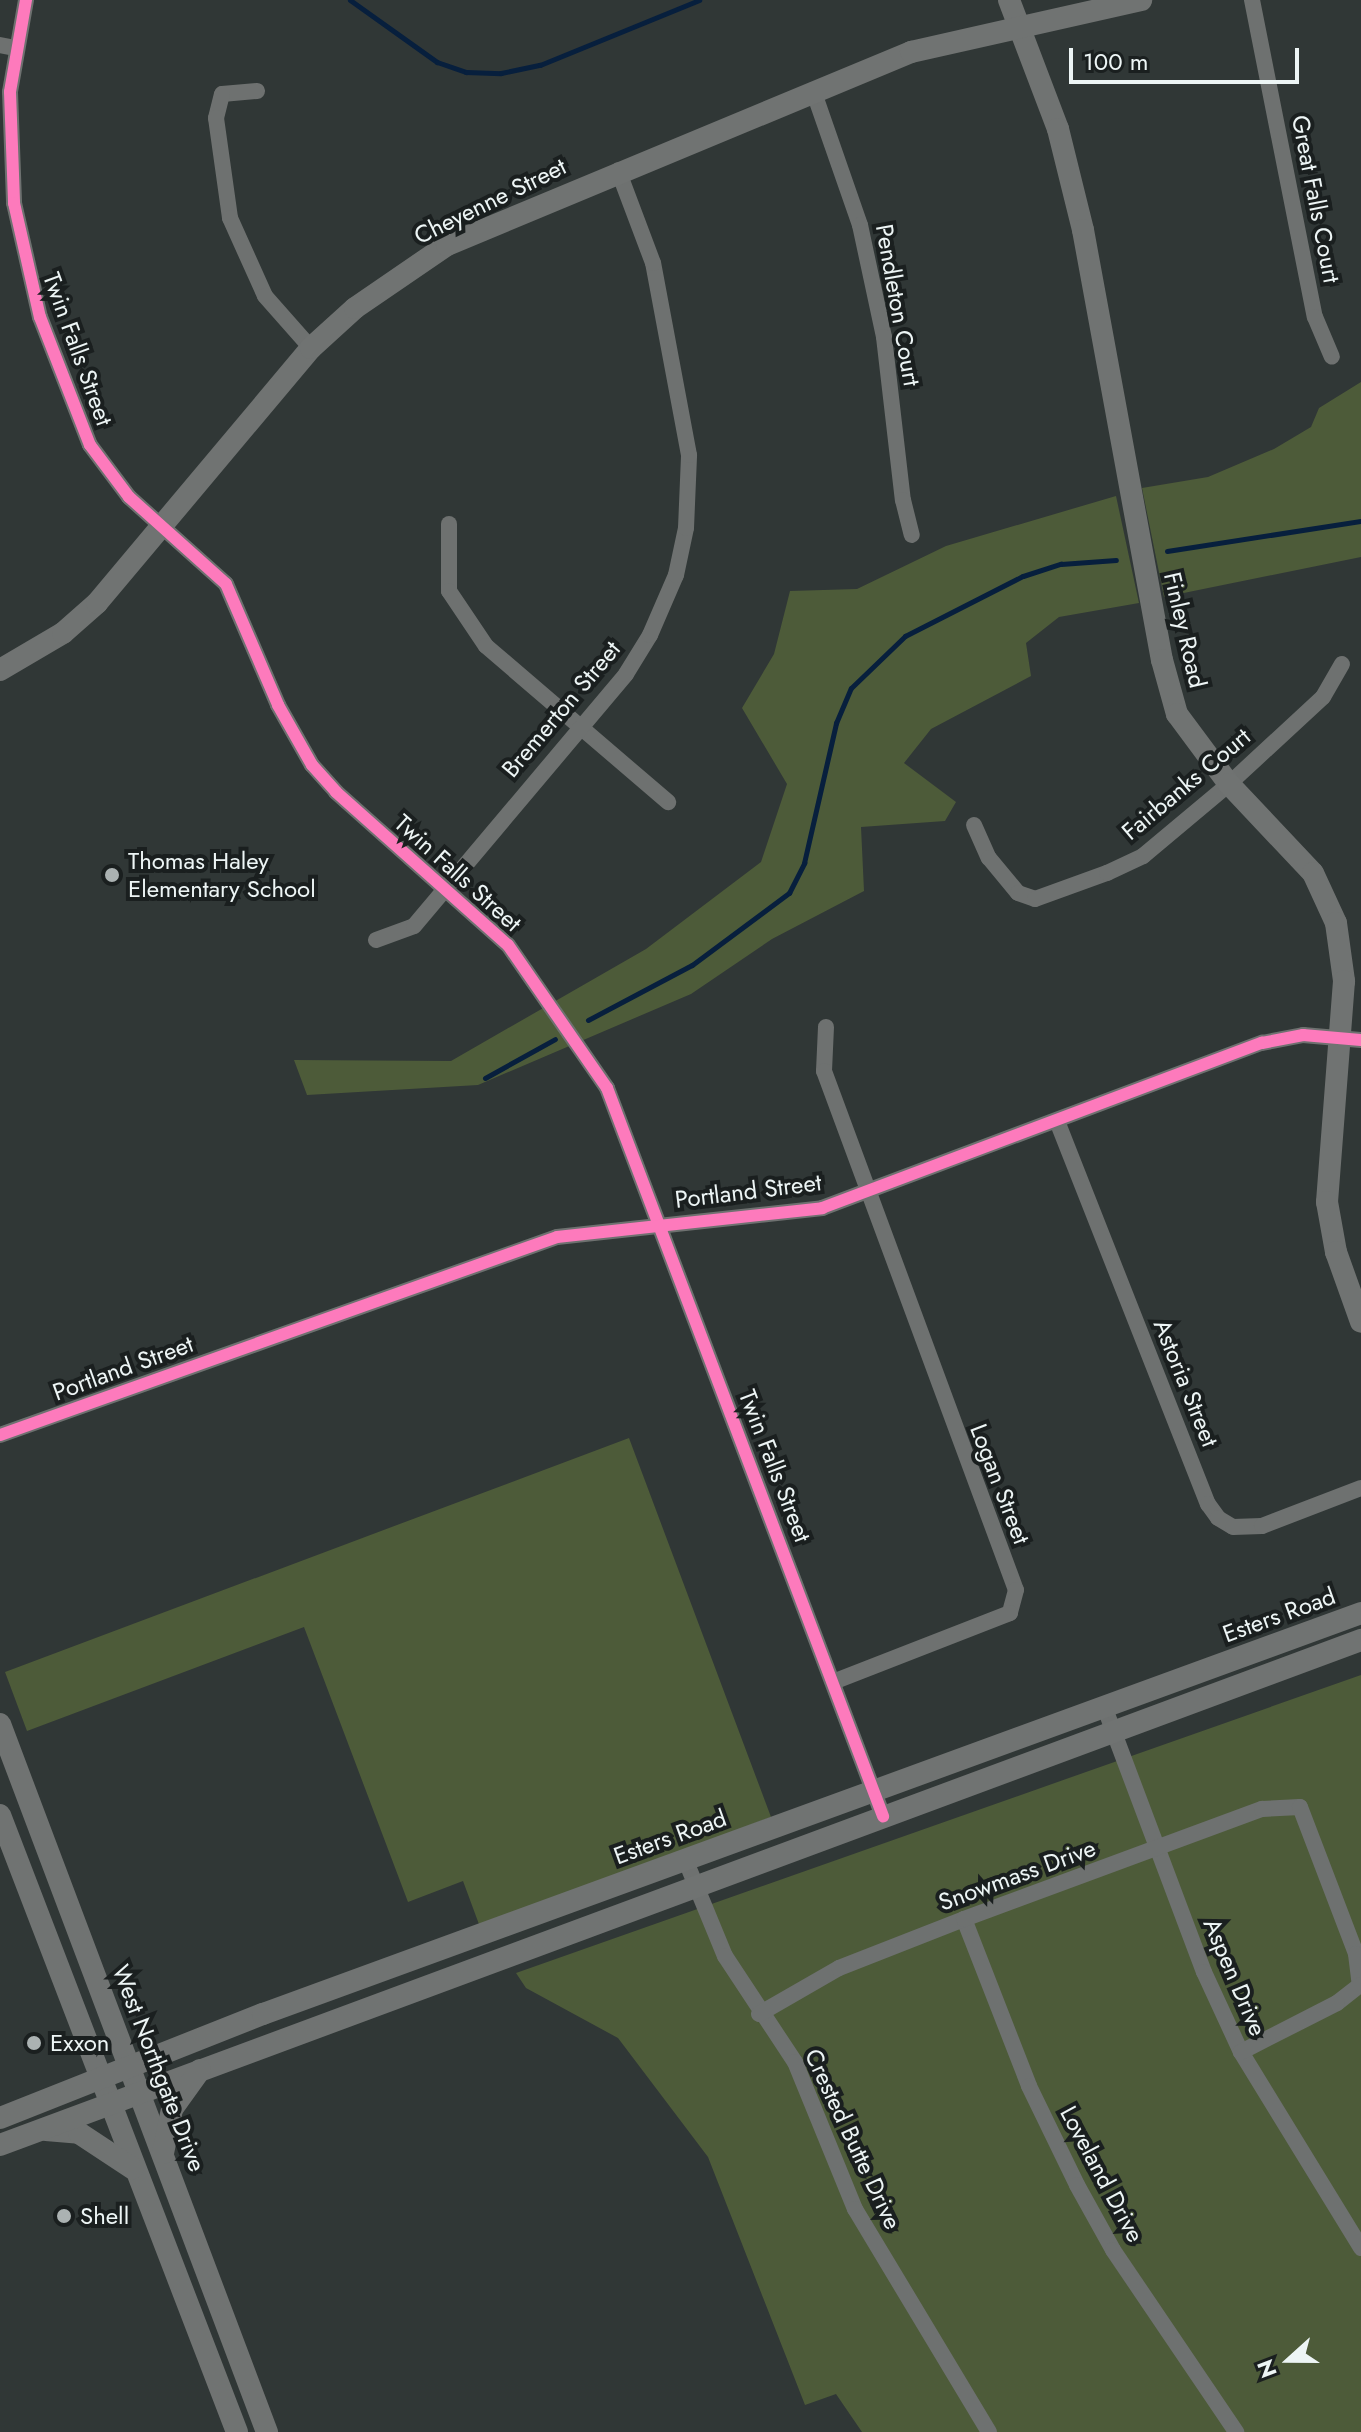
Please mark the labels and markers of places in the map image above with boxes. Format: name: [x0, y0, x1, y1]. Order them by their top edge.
place label: Thomas Haley Elementary School: [128, 847, 316, 903]
marker: Thomas Haley Elementary School: [103, 866, 121, 884]
place label: Exxon: [50, 2029, 109, 2057]
marker: Exxon: [25, 2034, 43, 2052]
place label: Shell: [80, 2202, 129, 2230]
marker: Shell: [55, 2207, 73, 2225]

